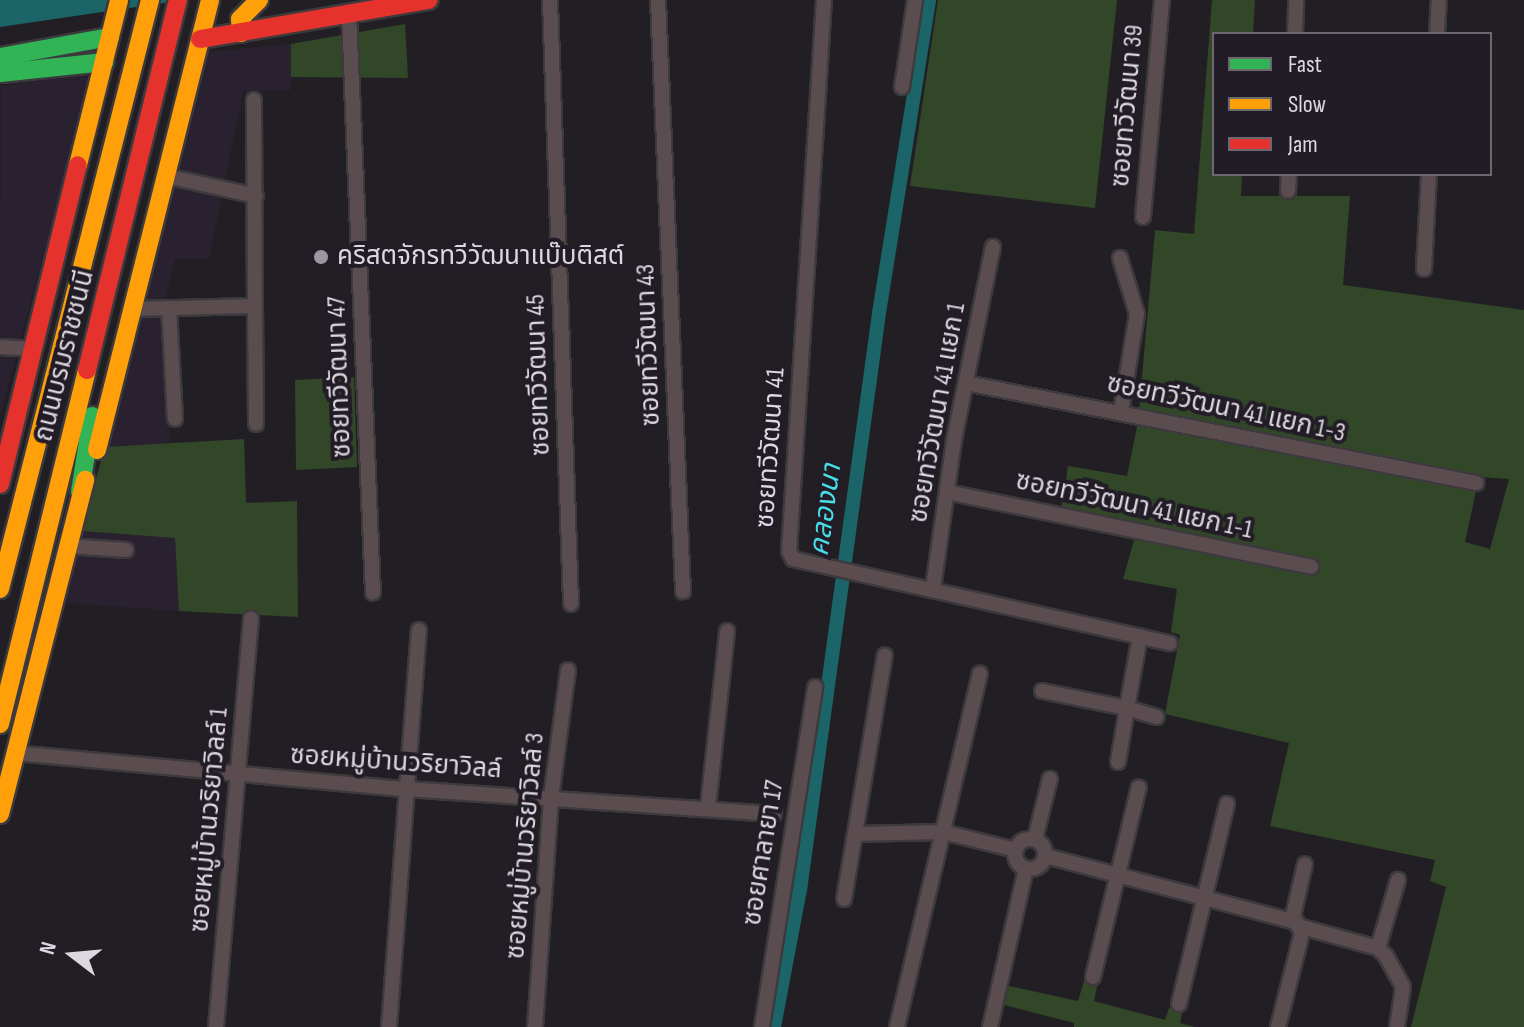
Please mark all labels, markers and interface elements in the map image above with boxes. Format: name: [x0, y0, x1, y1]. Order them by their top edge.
street label: ซอยทวีวัฒนา 39: [1105, 24, 1151, 188]
legend: [1212, 32, 1492, 176]
text: Fast: [1288, 50, 1322, 79]
text: Slow: [1288, 90, 1326, 119]
text: Jam: [1288, 130, 1318, 159]
place label: คริสตจักรทวีวัฒนาแบ๊บติสต์: [337, 241, 624, 273]
marker: คริสตจักรทวีวัฒนาแบ๊บติสต์: [312, 248, 330, 266]
street label: ซอยทวีวัฒนา 43: [631, 263, 667, 427]
street label: ถนนบรมราชชนนี: [29, 267, 101, 445]
street label: ซอยทวีวัฒนา 45: [521, 294, 557, 456]
street label: ซอยทวีวัฒนา 47: [322, 296, 358, 458]
street label: ซอยทวีวัฒนา 41 แยก 1: [903, 301, 973, 525]
street label: ซอยทวีวัฒนา 41: [750, 367, 792, 529]
street label: ซอยทวีวัฒนา 41 แยก 1-3: [1104, 368, 1348, 450]
water label: คลองนา: [803, 462, 849, 558]
street label: ซอยทวีวัฒนา 41 แยก 1-1: [1013, 466, 1255, 546]
street label: ซอยหมู่บ้านวริยาวิลล์ 1: [185, 706, 235, 934]
street label: ซอยหมู่บ้านวริยาวิลล์ 3: [501, 731, 551, 961]
street label: ซอยหมู่บ้านวริยาวิลล์: [289, 740, 503, 786]
street label: ซอยศาลายา 17: [737, 778, 791, 928]
north arrow: [32, 915, 112, 995]
text: N: [34, 939, 63, 958]

